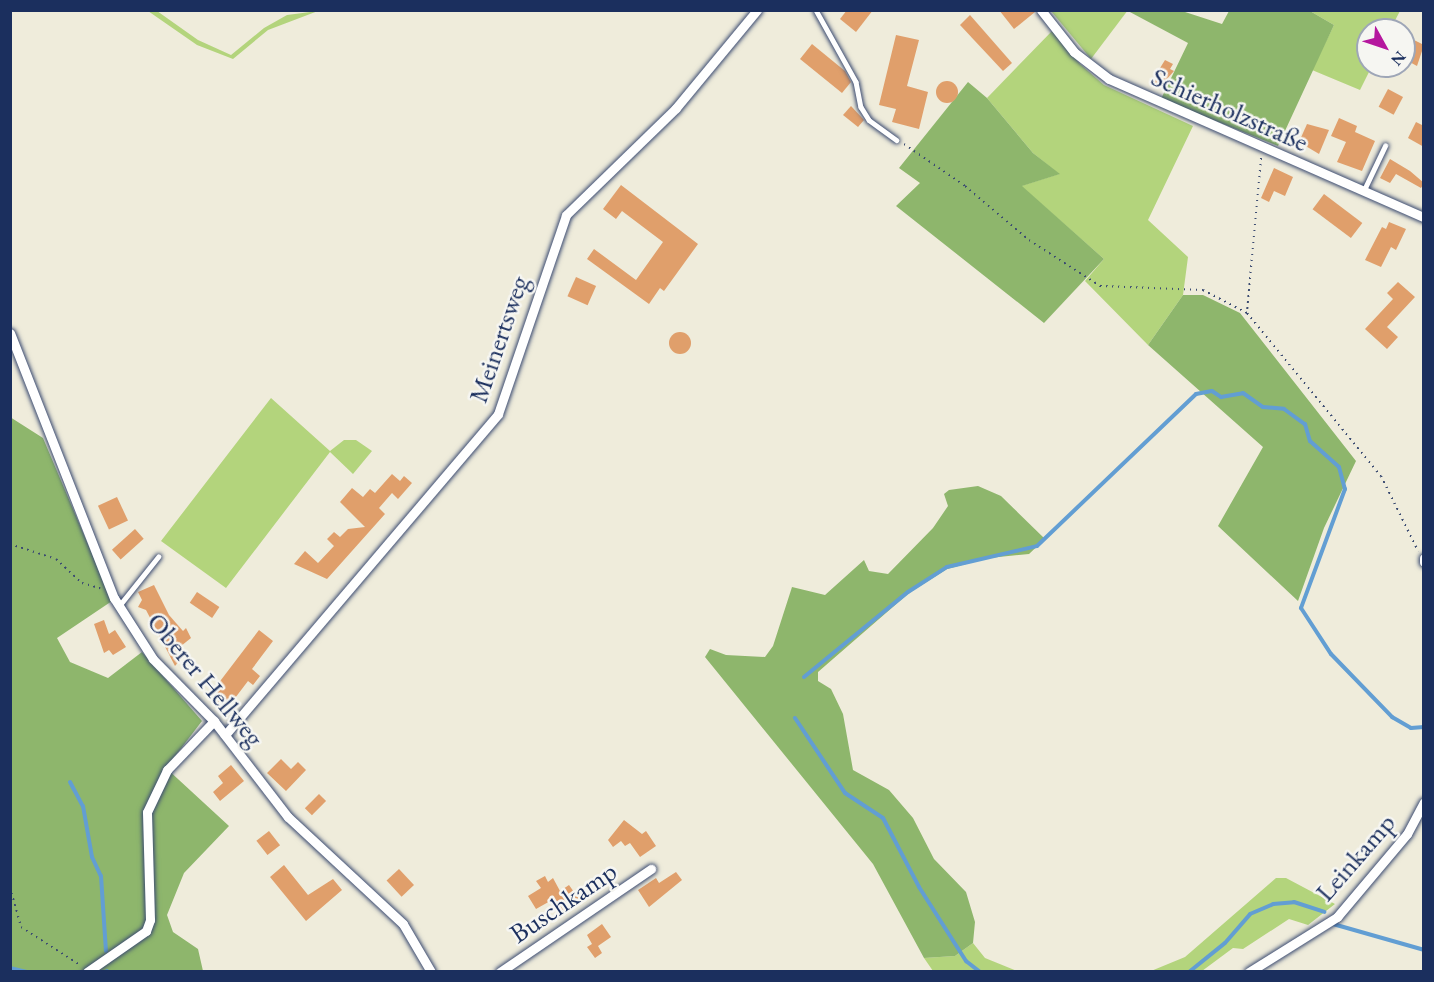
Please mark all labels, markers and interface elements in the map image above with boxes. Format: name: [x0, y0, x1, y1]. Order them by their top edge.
north arrow: [1356, 18, 1416, 78]
text: N: [1386, 47, 1411, 70]
street label: Schierholzstraße: [1147, 60, 1313, 158]
street label: Meinertsweg: [461, 271, 535, 407]
street label: Oberer Hellweg: [141, 606, 271, 752]
street label: Leinkamp: [1308, 807, 1402, 907]
street label: Buschkamp: [503, 854, 623, 950]

